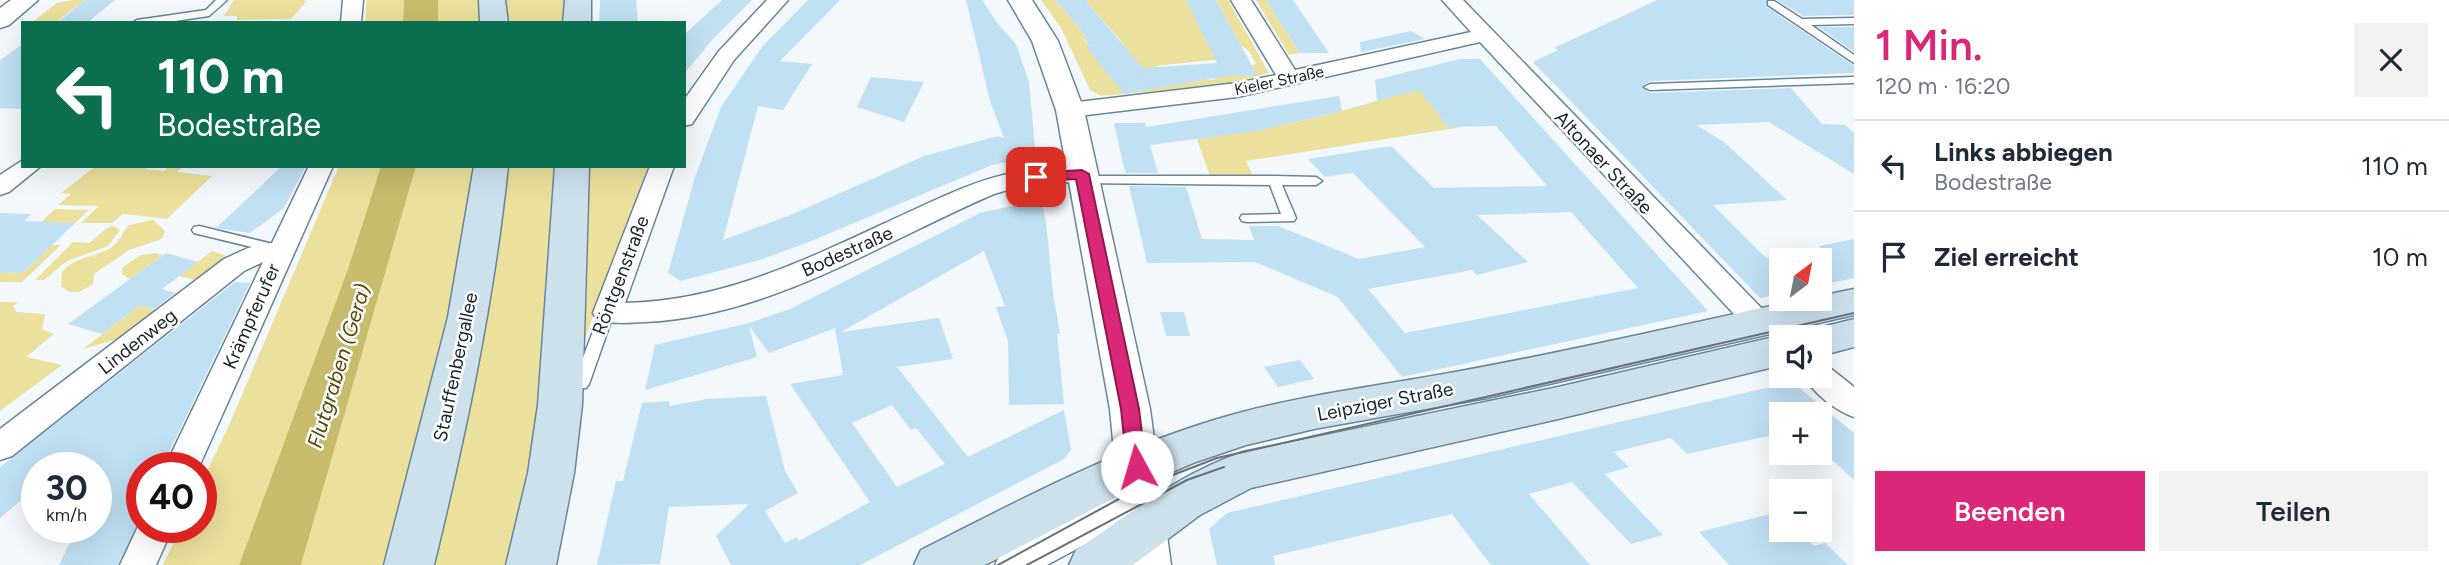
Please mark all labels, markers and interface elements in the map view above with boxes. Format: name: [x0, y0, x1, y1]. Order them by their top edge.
text: 1 Min.: [1875, 20, 1982, 71]
button: close: [2354, 23, 2428, 97]
text: 110 m: [157, 46, 285, 105]
icon: left: [42, 49, 133, 140]
street label: Kieler Straße: [1233, 62, 1326, 99]
text: 120 m · 16:20: [1875, 72, 2011, 100]
text: Bodestraße: [157, 106, 321, 144]
street label: Altonaer Straße: [1550, 106, 1657, 219]
text: Links abbiegen: [1934, 136, 2113, 168]
pin: [1006, 147, 1066, 207]
icon: left: [1875, 147, 1913, 185]
text: 110 m: [2361, 150, 2428, 182]
icon: arrive: [1017, 158, 1055, 196]
text: Bodestraße: [1934, 168, 2052, 196]
street label: Röntgenstraße: [587, 212, 654, 338]
street label: Bodestraße: [798, 221, 896, 282]
icon: arrive: [1875, 238, 1913, 276]
text: Ziel erreicht: [1934, 241, 2079, 273]
text: 10 m: [2372, 241, 2428, 273]
north arrow: [1769, 248, 1832, 312]
map controls: [1769, 248, 1832, 542]
street label: Krämpferufer: [218, 259, 285, 373]
water label: Flutgraben (Gera): [302, 281, 375, 451]
street label: Stauffenbergallee: [428, 290, 483, 444]
street label: Lindenweg: [94, 304, 181, 379]
button: sound: [1769, 325, 1832, 388]
street label: Leipziger Straße: [1315, 377, 1455, 426]
button: +: [1769, 402, 1832, 465]
position arrow: [1100, 430, 1174, 504]
speed limit sign: 40: [126, 452, 217, 543]
text: 30: [45, 467, 88, 509]
button: Beenden: [1875, 471, 2145, 551]
button: Teilen: [2159, 471, 2428, 551]
button: −: [1769, 479, 1832, 542]
text: km/h: [46, 504, 87, 526]

